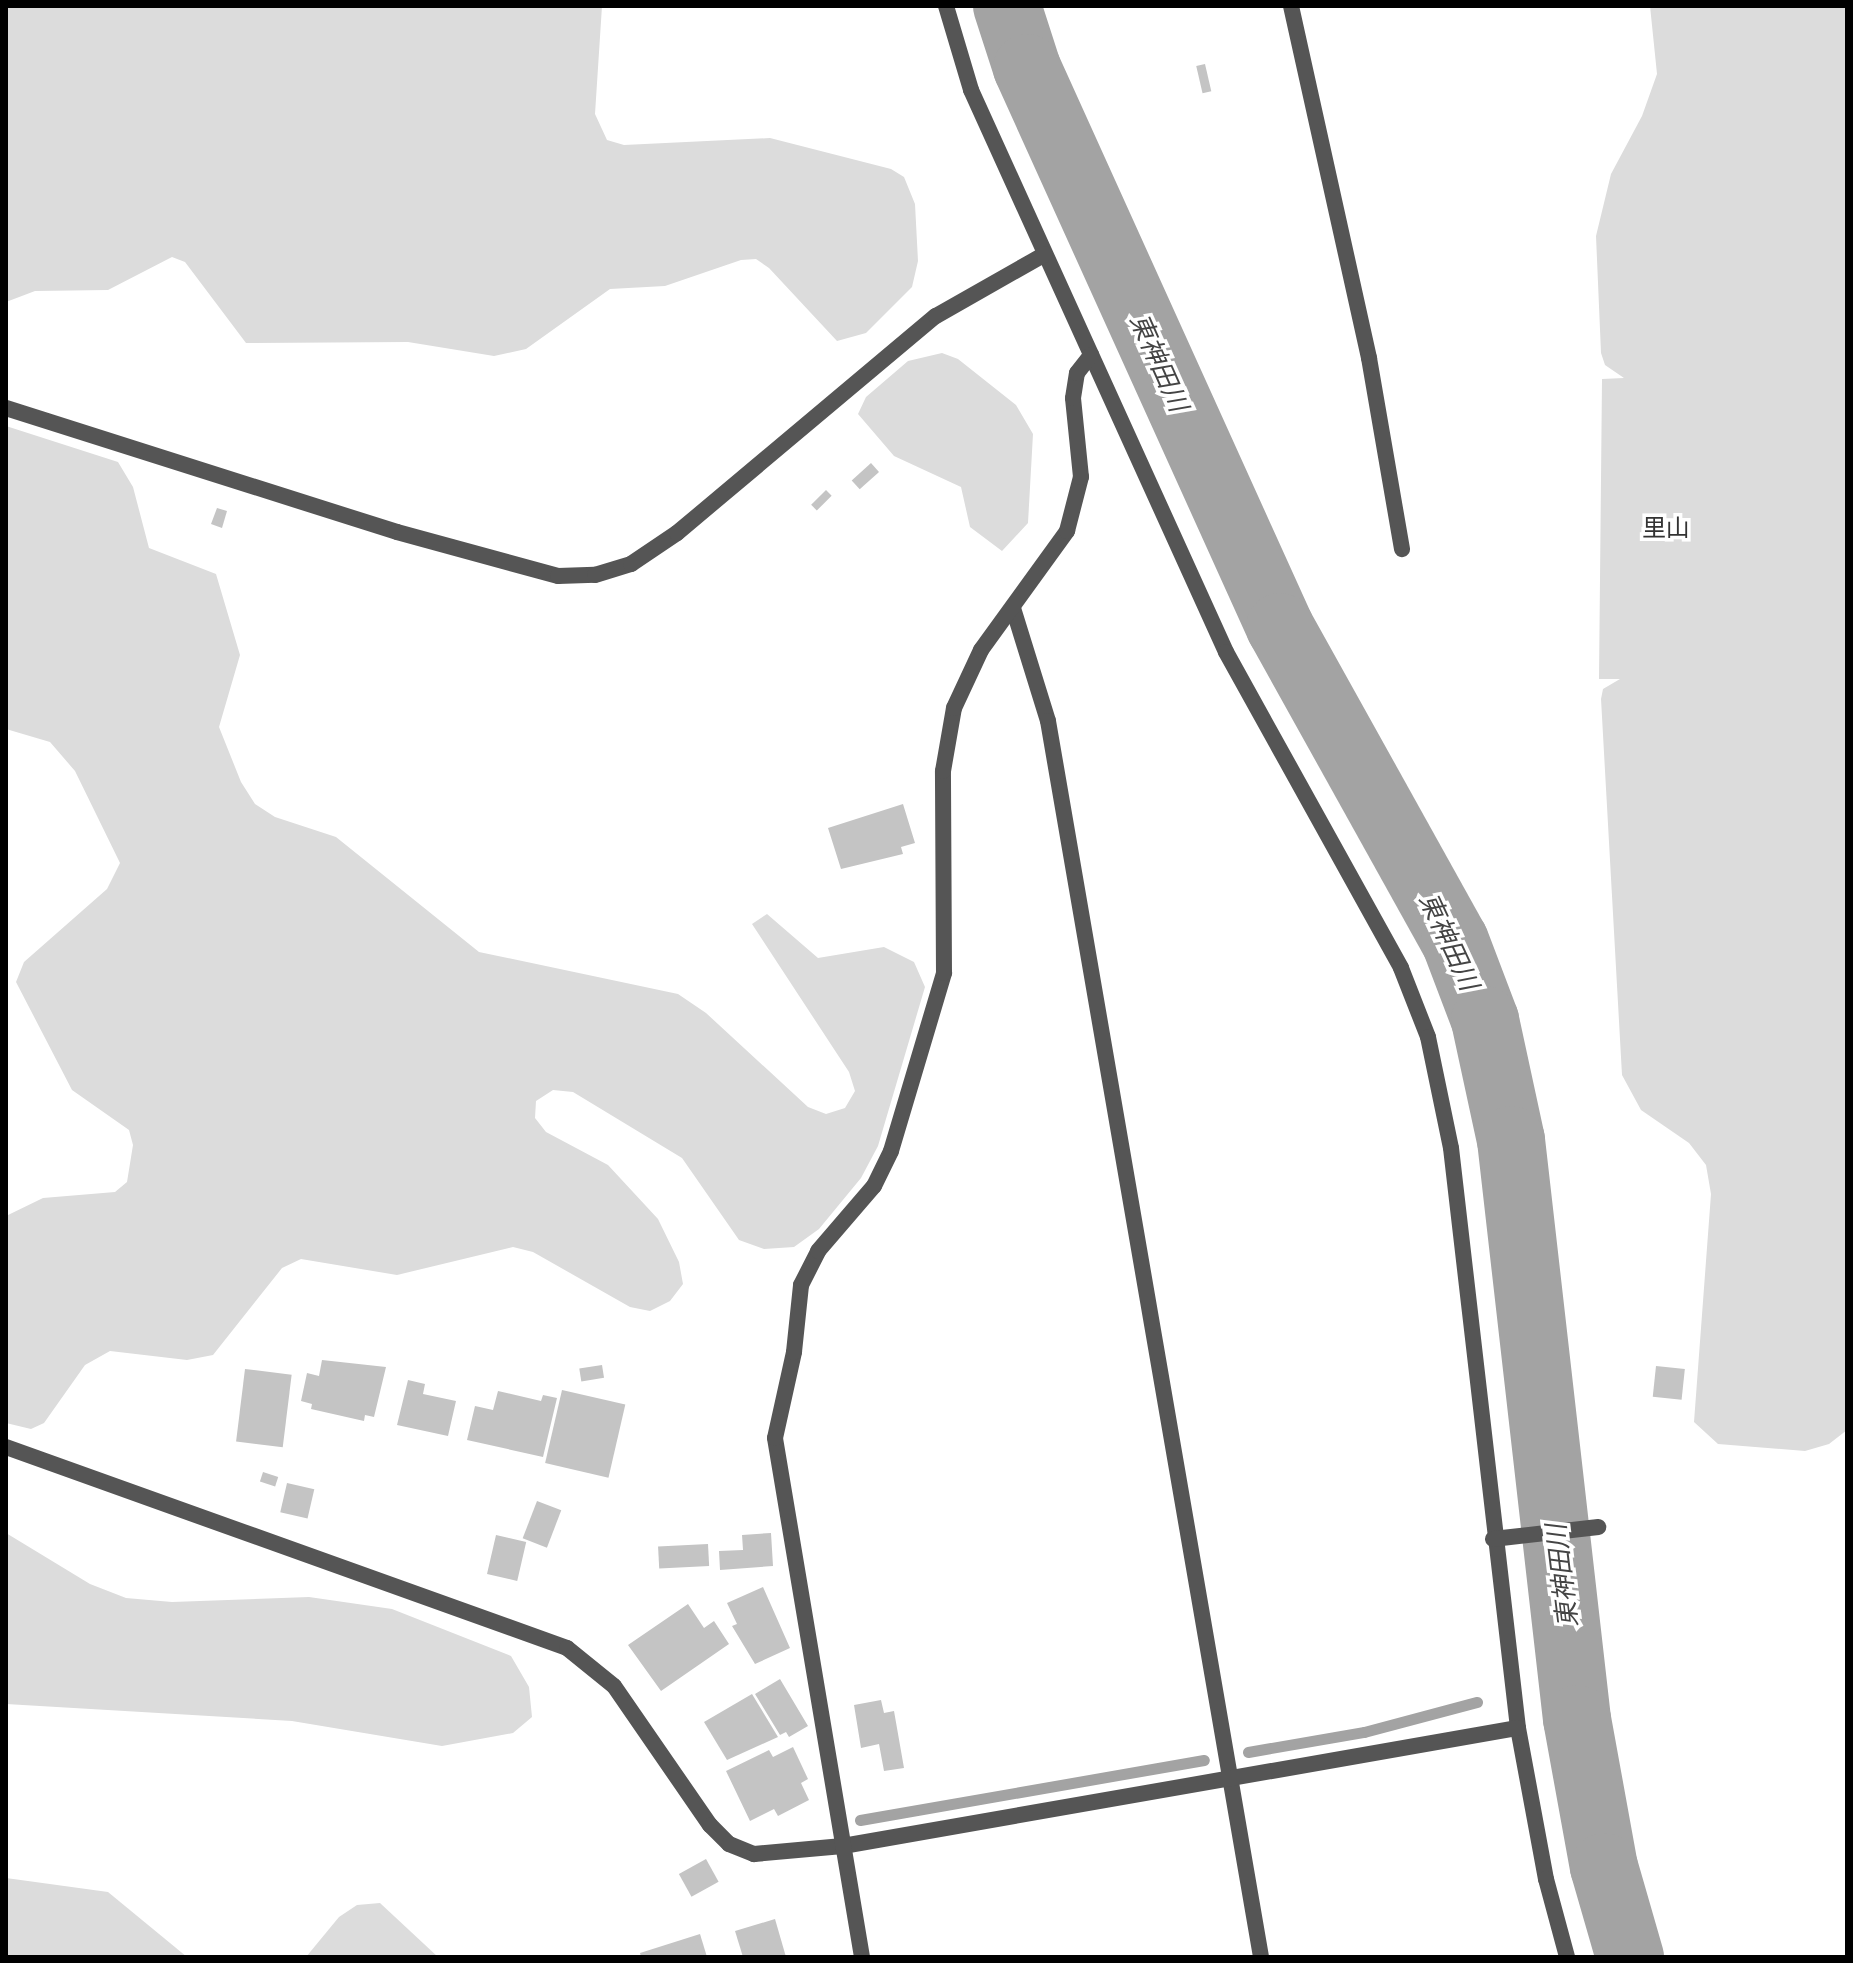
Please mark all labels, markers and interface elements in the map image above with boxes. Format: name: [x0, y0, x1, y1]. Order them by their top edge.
water label: 東神田川: [1125, 308, 1195, 416]
park label: 里山: [1642, 513, 1690, 541]
water label: 東神田川: [1414, 887, 1486, 995]
water label: 東神田川: [1539, 1522, 1583, 1630]

